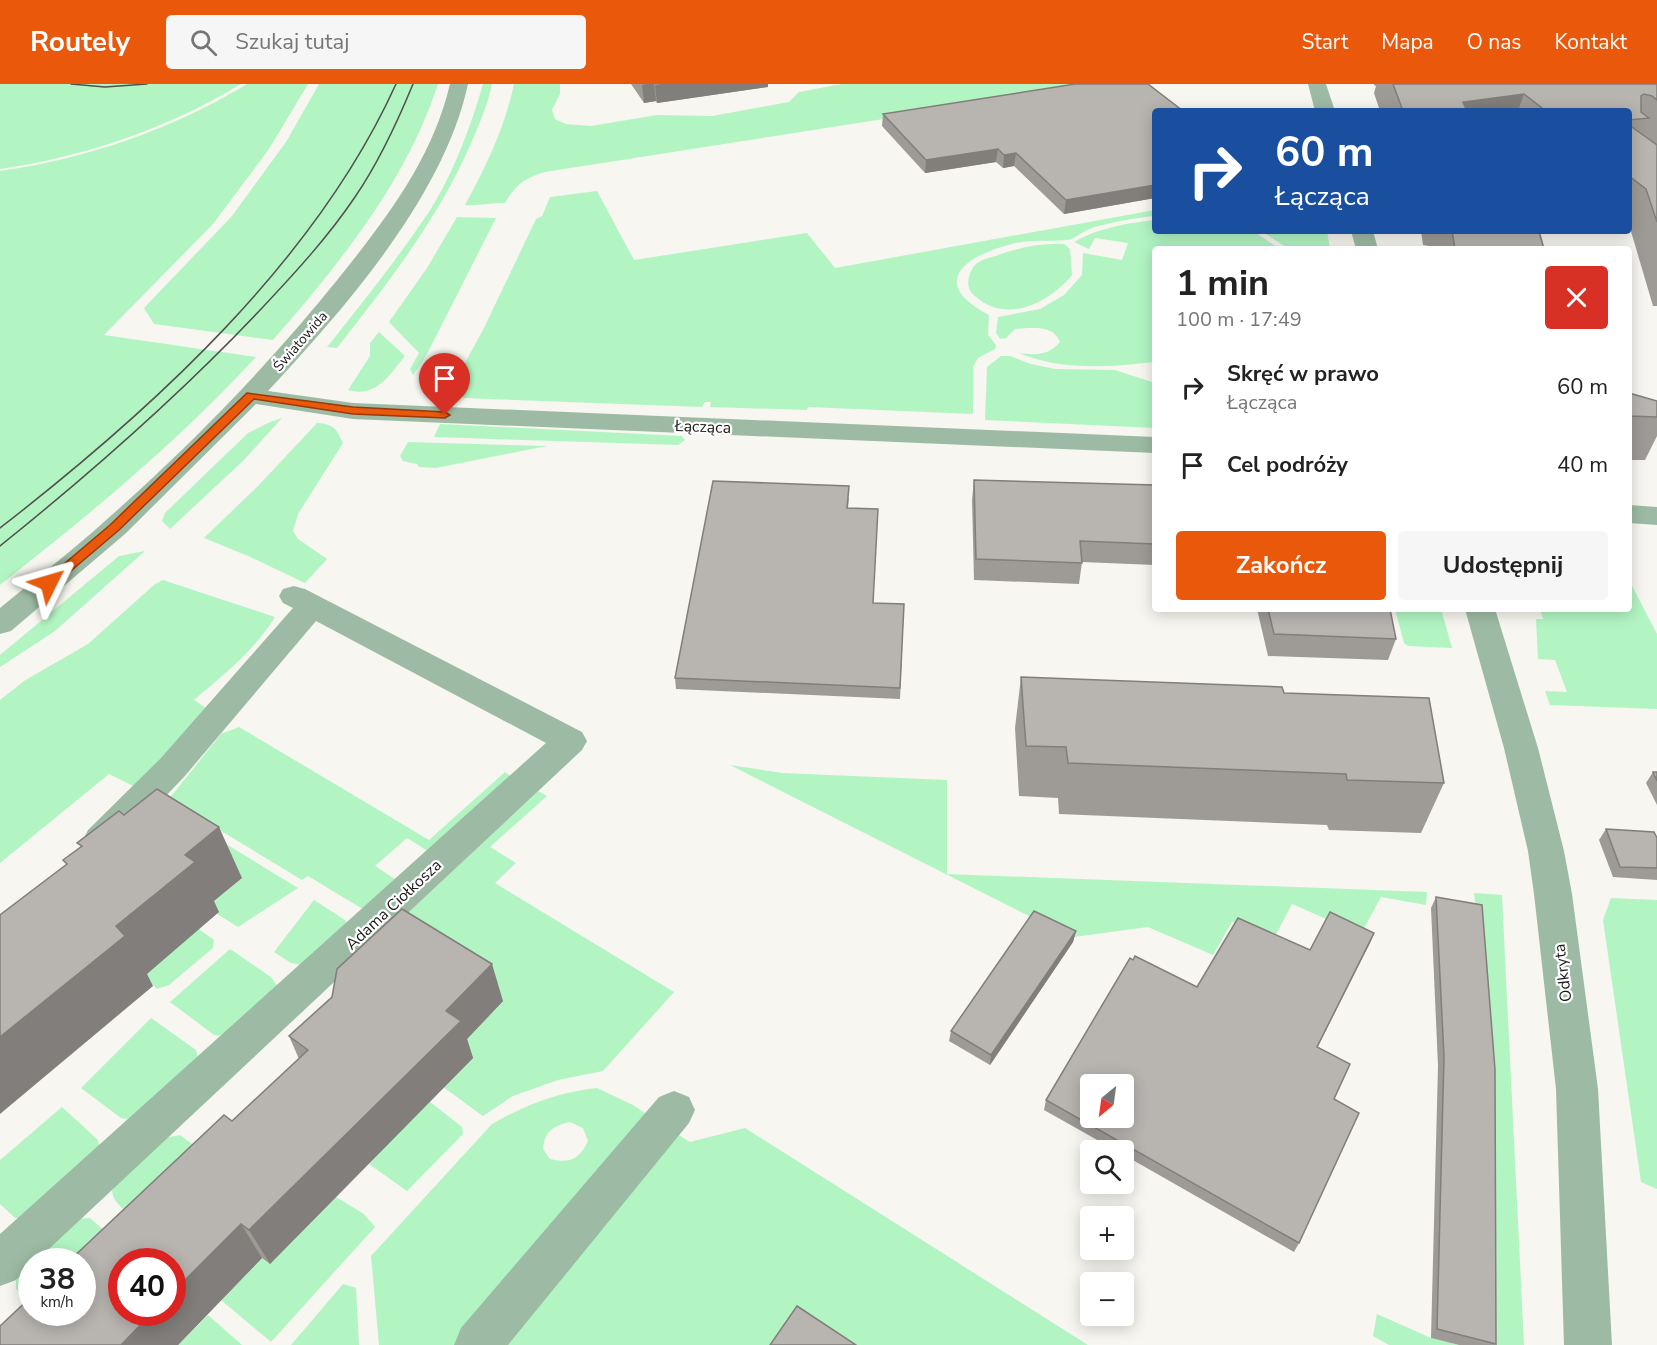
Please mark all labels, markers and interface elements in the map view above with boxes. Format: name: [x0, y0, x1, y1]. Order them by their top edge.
search box: [166, 15, 586, 69]
text: Routely: [30, 23, 130, 61]
icon: search: [187, 26, 220, 59]
text: Szukaj tutaj: [235, 27, 349, 57]
text: Start: [1302, 28, 1348, 56]
text: Mapa: [1381, 28, 1434, 56]
text: O nas: [1467, 28, 1521, 56]
text: Kontakt: [1554, 28, 1627, 56]
text: 60 m: [1275, 124, 1374, 181]
icon: right: [1176, 132, 1254, 210]
text: Łącząca: [1275, 178, 1370, 215]
text: 1 min: [1176, 259, 1269, 308]
button: close: [1545, 266, 1608, 329]
text: 100 m · 17:49: [1176, 306, 1302, 333]
street label: Światowida: [269, 307, 332, 376]
pin: [419, 353, 470, 415]
text: Skręć w prawo: [1227, 359, 1379, 389]
icon: arrive: [428, 362, 461, 395]
icon: right: [1176, 371, 1209, 404]
text: 60 m: [1557, 372, 1608, 402]
text: Łącząca: [1227, 389, 1297, 416]
street label: Łącząca: [673, 415, 731, 439]
icon: arrive: [1176, 449, 1209, 482]
text: Cel podróży: [1227, 450, 1348, 480]
text: 40 m: [1557, 450, 1608, 480]
button: Zakończ: [1176, 531, 1386, 600]
button: Udostępnij: [1398, 531, 1608, 600]
position arrow: [17, 551, 81, 615]
street label: Adama Ciołkosza: [341, 854, 446, 955]
street label: Odkryta: [1549, 943, 1577, 1003]
north arrow: [1080, 1074, 1134, 1128]
map controls: [1080, 1074, 1134, 1326]
button: search: [1080, 1140, 1134, 1194]
button: +: [1080, 1206, 1134, 1260]
speed limit sign: 40: [108, 1248, 186, 1326]
text: 38: [39, 1259, 75, 1300]
button: −: [1080, 1272, 1134, 1326]
text: km/h: [40, 1292, 74, 1312]

